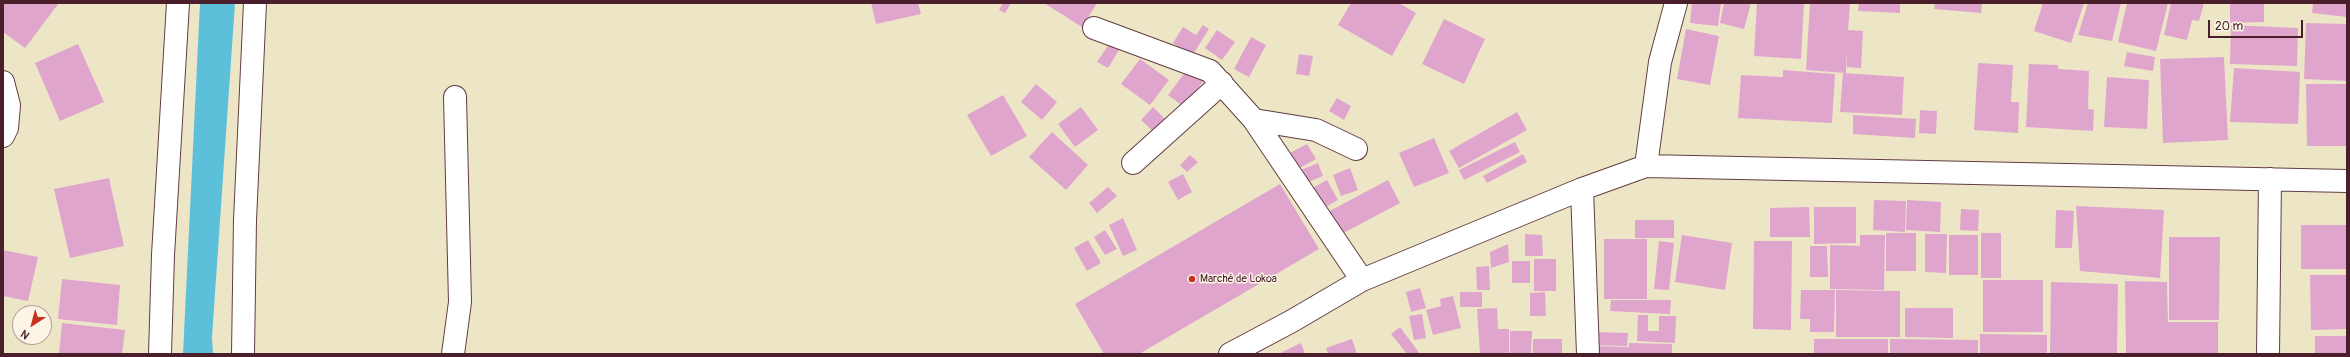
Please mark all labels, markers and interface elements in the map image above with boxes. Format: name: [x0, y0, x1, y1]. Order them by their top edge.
scale bar: [2210, 12, 2305, 38]
text: 20 m: [2215, 19, 2243, 34]
place label: Marché de Lokoa: [1200, 272, 1277, 286]
marker: Marché de Lokoa: [1187, 274, 1197, 284]
north arrow: [12, 305, 52, 345]
text: N: [18, 327, 32, 342]

